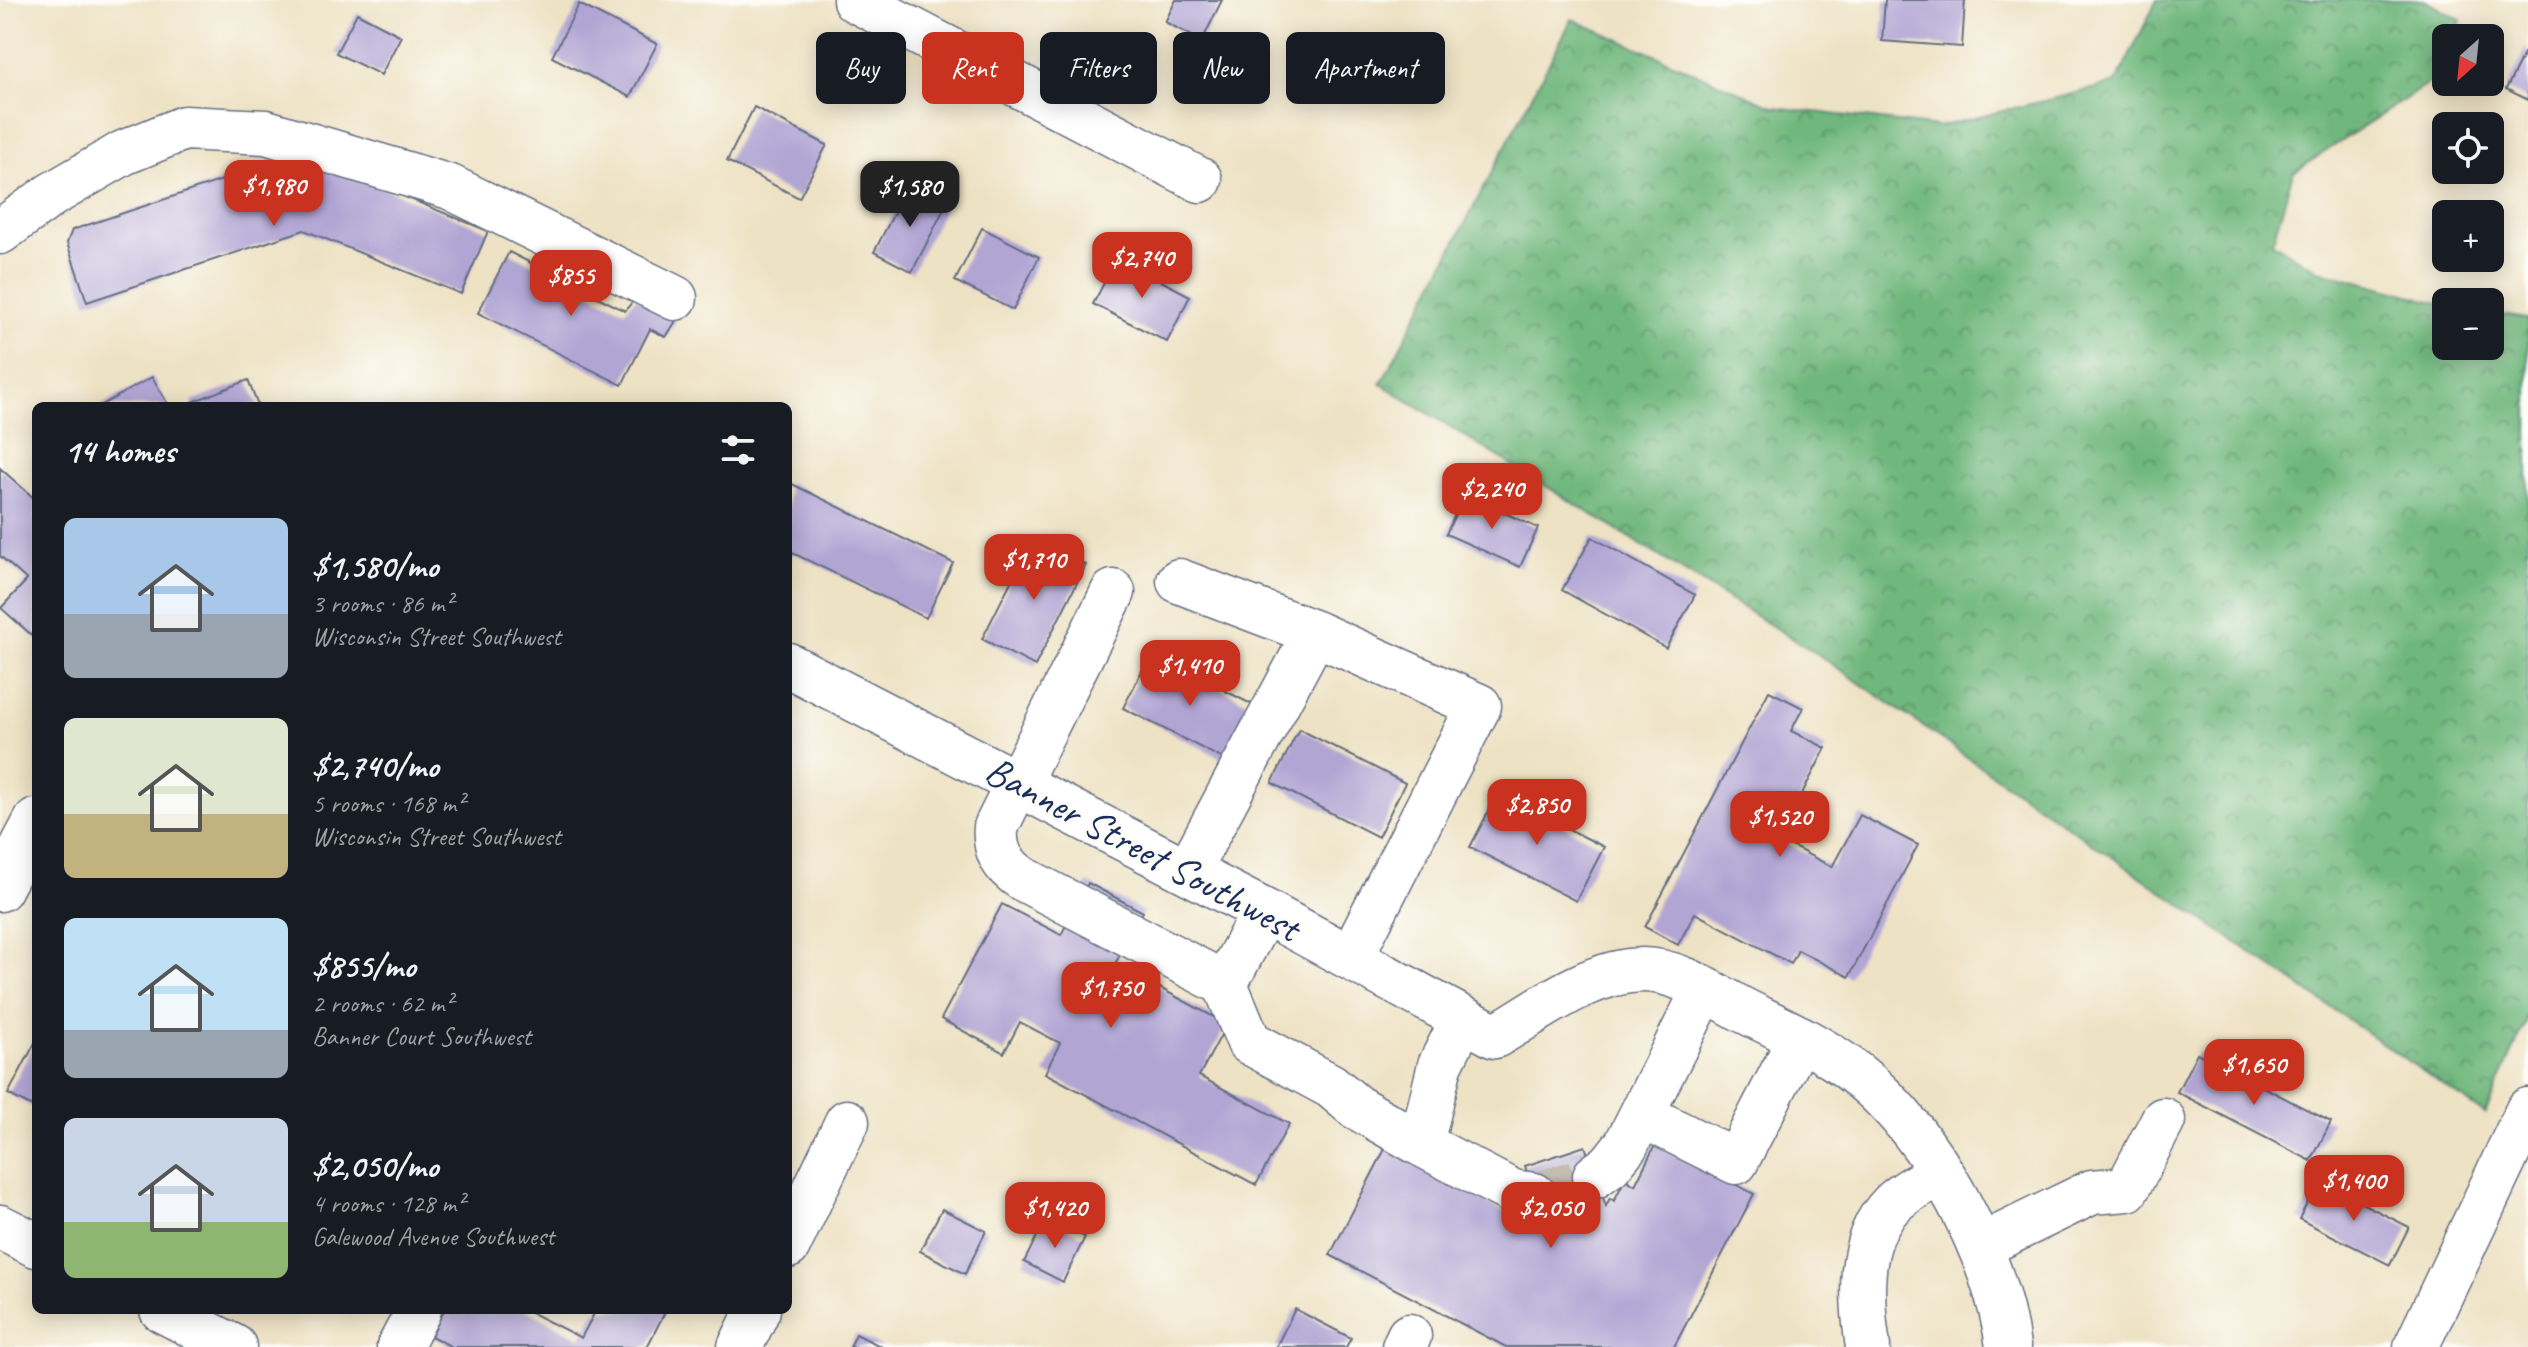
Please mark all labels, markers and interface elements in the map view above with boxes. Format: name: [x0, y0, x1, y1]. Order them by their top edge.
north arrow: [2432, 24, 2504, 96]
map controls: [2432, 24, 2504, 360]
chip: Buy: [816, 32, 906, 104]
chip: Rent: [922, 32, 1024, 104]
chip: Filters: [1040, 32, 1157, 104]
chip: New: [1173, 32, 1270, 104]
chip: Apartment: [1286, 32, 1445, 104]
button: locate: [2432, 112, 2504, 184]
pin: $1,980: [209, 160, 339, 228]
pin: $1,580: [845, 161, 975, 229]
text: $1,980: [242, 169, 306, 202]
text: $1,580: [878, 170, 942, 203]
button: +: [2432, 200, 2504, 272]
pin: $2,740: [1077, 232, 1207, 300]
text: $2,740: [1110, 241, 1174, 274]
pin: $855: [524, 250, 618, 318]
text: $855: [548, 259, 594, 292]
button: −: [2432, 288, 2504, 360]
icon: filters: [716, 428, 760, 472]
text: 14 homes: [64, 429, 175, 472]
pin: $2,240: [1427, 463, 1557, 531]
text: $2,240: [1460, 472, 1524, 505]
pin: $1,710: [969, 534, 1099, 602]
text: $1,710: [1002, 543, 1066, 576]
text: $1,580/mo: [312, 544, 438, 587]
icon: home: [128, 550, 224, 646]
text: 3 rooms · 86 m²: [312, 587, 453, 620]
text: Wisconsin Street Southwest: [312, 620, 561, 653]
pin: $1,410: [1125, 640, 1255, 708]
text: $1,410: [1158, 649, 1222, 682]
text: $2,740/mo: [312, 744, 439, 787]
street label: Banner Street Southwest: [977, 745, 1311, 955]
icon: home: [128, 750, 224, 846]
pin: $2,850: [1472, 779, 1602, 847]
text: 5 rooms · 168 m²: [312, 787, 464, 820]
text: $2,850: [1505, 788, 1569, 821]
pin: $1,520: [1715, 791, 1845, 859]
text: $1,520: [1748, 800, 1812, 833]
text: Wisconsin Street Southwest: [312, 820, 561, 853]
text: $855/mo: [312, 944, 416, 987]
icon: home: [128, 950, 224, 1046]
pin: $1,750: [1046, 962, 1176, 1030]
text: $1,750: [1079, 971, 1143, 1004]
text: 2 rooms · 62 m²: [312, 987, 453, 1020]
text: Banner Court Southwest: [312, 1020, 531, 1053]
pin: $1,650: [2189, 1039, 2319, 1107]
text: $1,650: [2222, 1048, 2286, 1081]
text: $2,050/mo: [312, 1144, 438, 1187]
icon: home: [128, 1150, 224, 1246]
pin: $1,400: [2289, 1155, 2419, 1223]
text: $1,400: [2322, 1164, 2386, 1197]
pin: $1,420: [990, 1182, 1120, 1250]
pin: $2,050: [1486, 1182, 1616, 1250]
text: 4 rooms · 128 m²: [312, 1187, 464, 1220]
text: $1,420: [1023, 1191, 1087, 1224]
text: $2,050: [1519, 1191, 1583, 1224]
text: Galewood Avenue Southwest: [312, 1220, 554, 1253]

